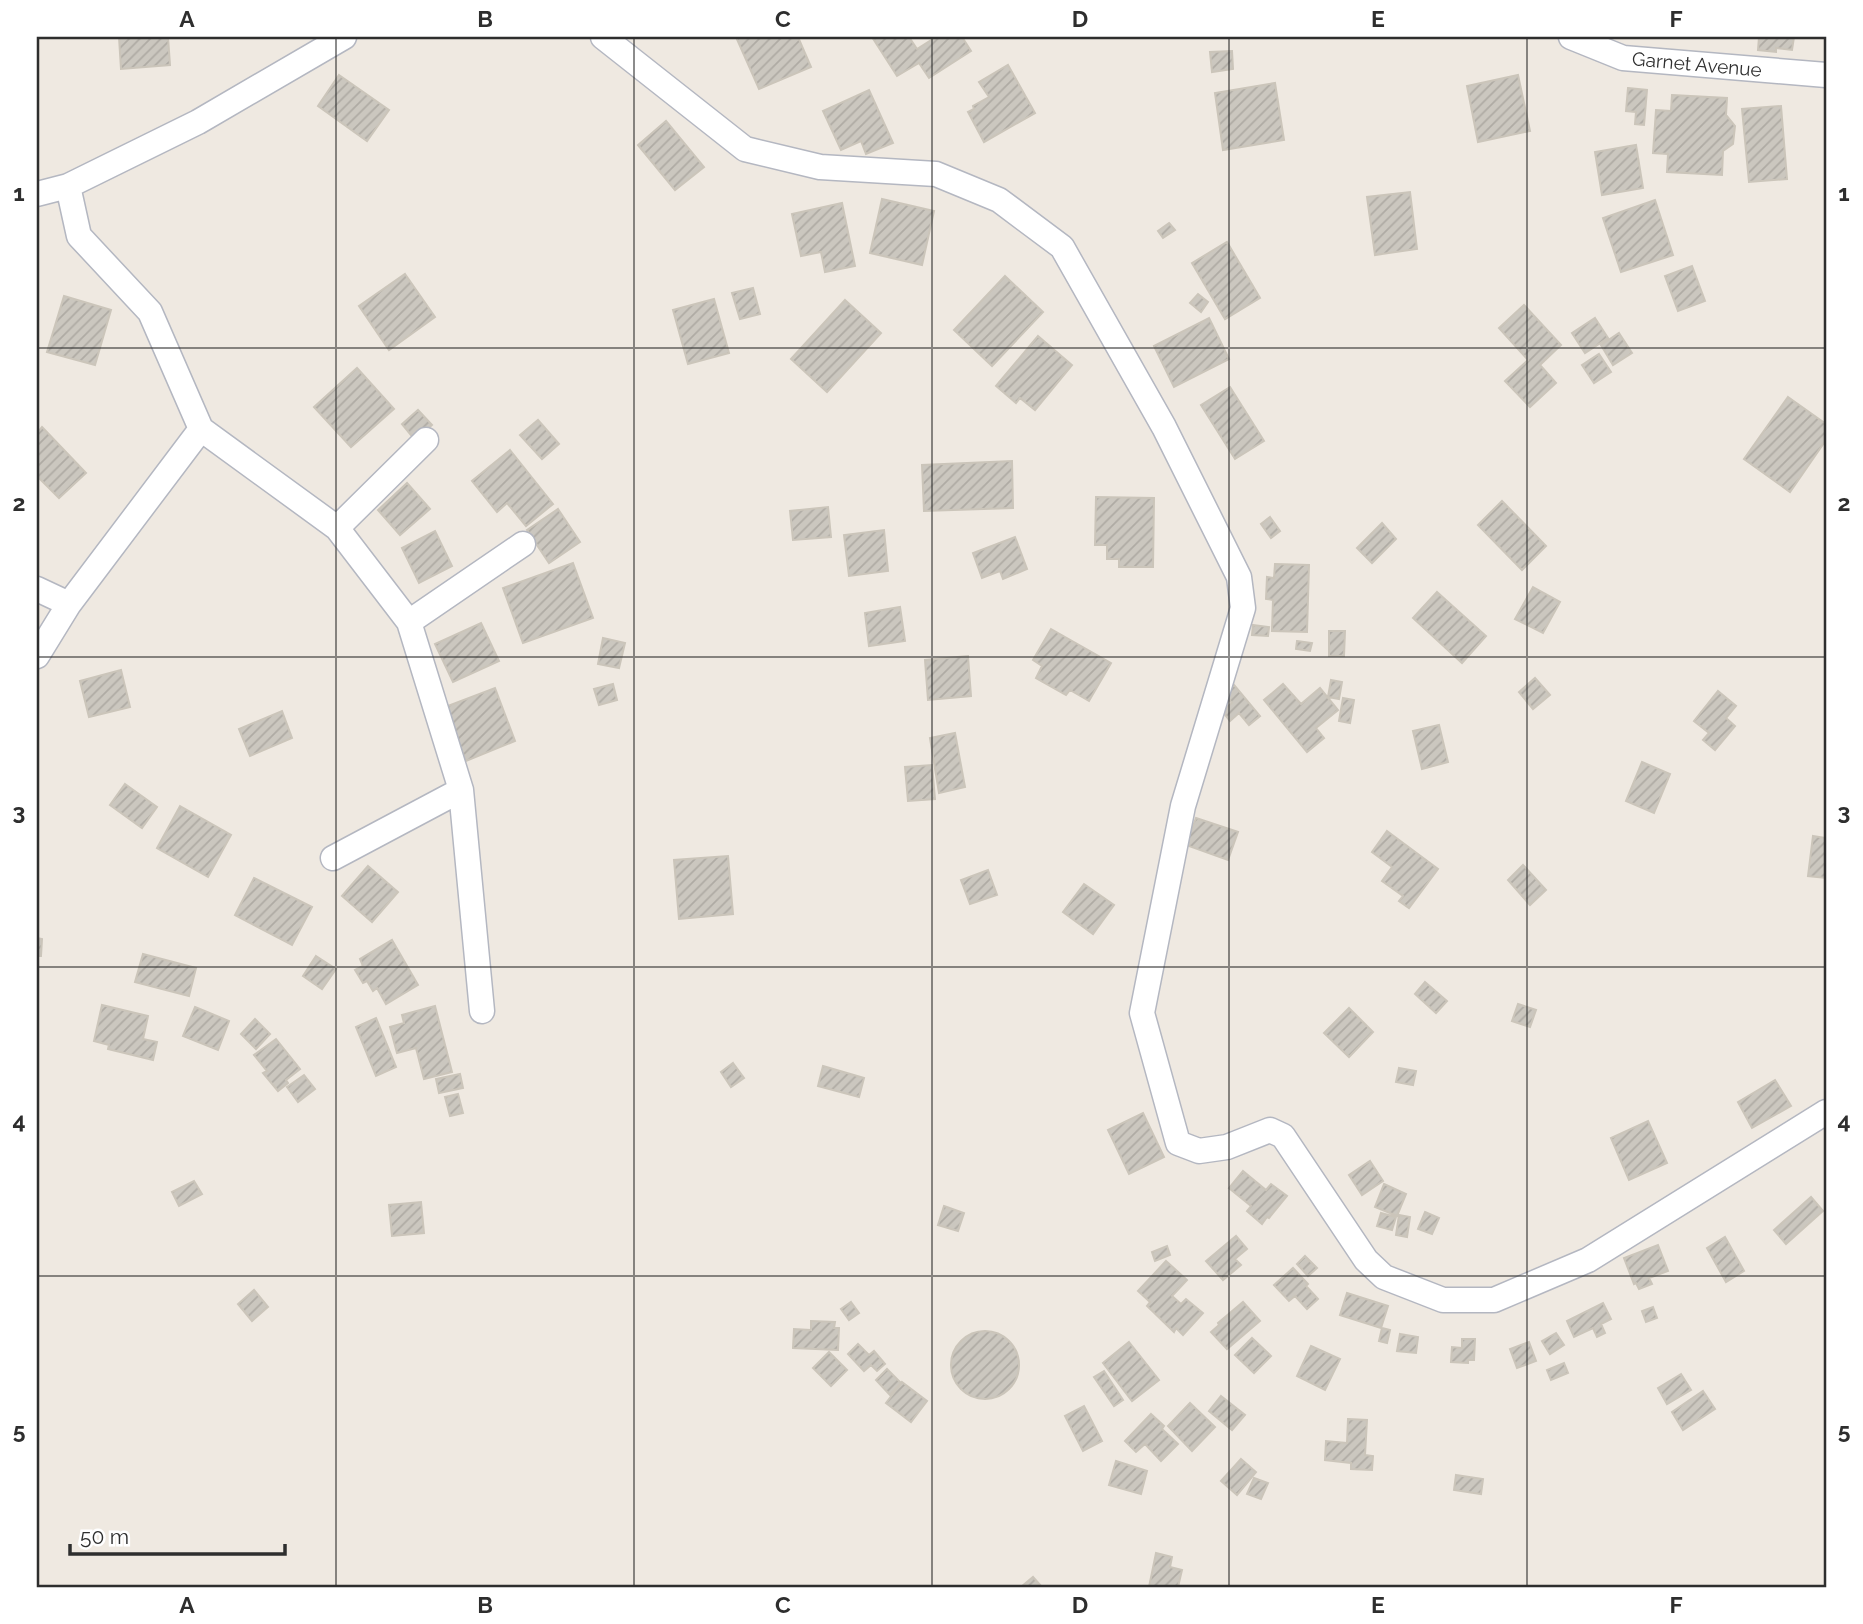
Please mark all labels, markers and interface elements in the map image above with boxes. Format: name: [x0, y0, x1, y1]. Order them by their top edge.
text: A: [179, 5, 195, 32]
text: B: [477, 5, 493, 32]
text: C: [775, 5, 791, 32]
text: D: [1072, 5, 1088, 32]
text: E: [1371, 5, 1385, 32]
text: F: [1669, 5, 1683, 32]
street label: Garnet Avenue: [1631, 47, 1763, 81]
text: 1: [13, 179, 25, 206]
text: 1: [1838, 179, 1850, 206]
text: 2: [13, 489, 25, 516]
text: 2: [1838, 489, 1850, 516]
text: 3: [13, 798, 25, 825]
text: 3: [1838, 798, 1850, 825]
text: 4: [12, 1107, 26, 1134]
text: 4: [1837, 1107, 1851, 1134]
text: 5: [13, 1417, 26, 1444]
text: 5: [1838, 1417, 1851, 1444]
scale bar: [70, 1512, 285, 1556]
text: 50 m: [80, 1524, 129, 1549]
text: A: [179, 1591, 195, 1618]
text: B: [477, 1591, 493, 1618]
text: C: [775, 1591, 791, 1618]
text: D: [1072, 1591, 1088, 1618]
text: E: [1371, 1591, 1385, 1618]
text: F: [1669, 1591, 1683, 1618]

